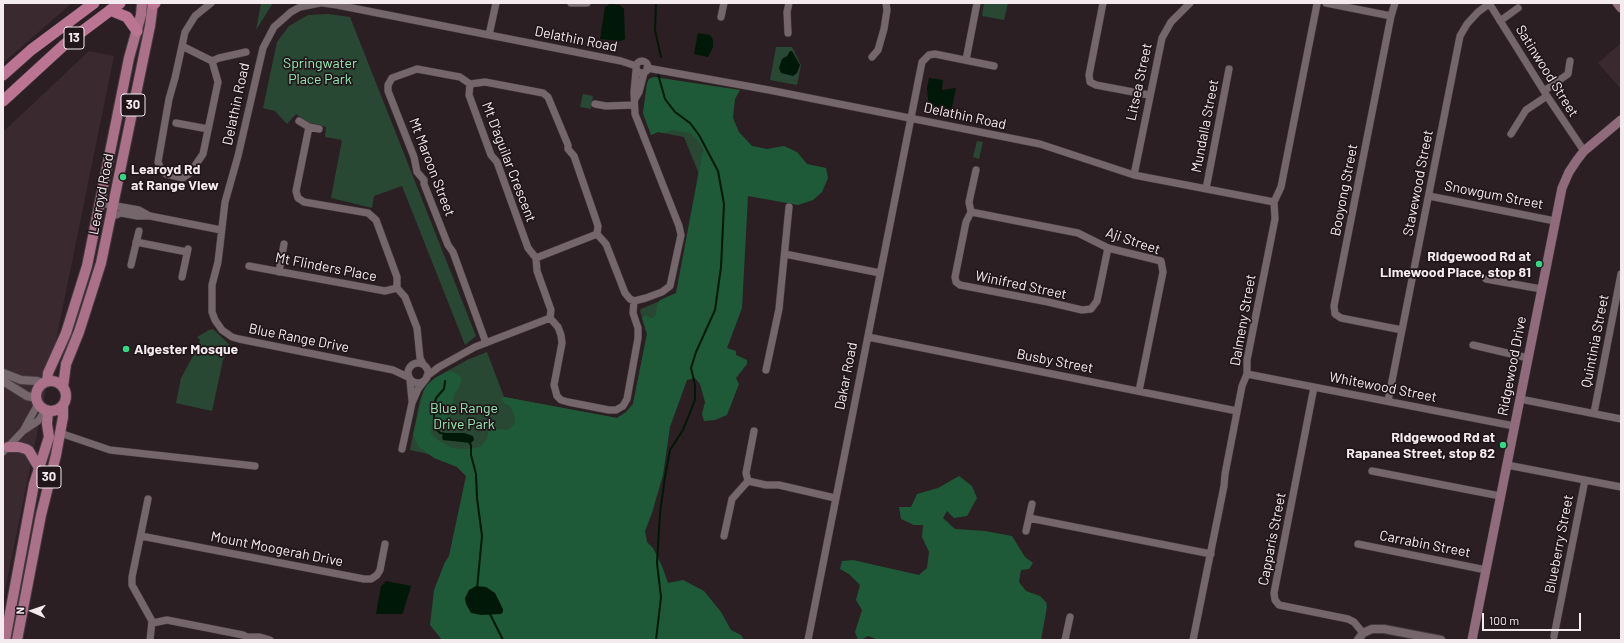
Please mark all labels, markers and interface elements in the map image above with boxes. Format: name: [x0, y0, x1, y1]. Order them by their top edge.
street label: Satinwood Street: [1512, 22, 1582, 120]
street label: Delathin Road: [533, 23, 619, 55]
road number: 13: [64, 27, 84, 49]
street label: Litsea Street: [1123, 42, 1155, 122]
park label: Springwater Place Park: [283, 55, 357, 88]
street label: Delathin Road: [219, 61, 253, 147]
street label: Mundalla Street: [1188, 78, 1222, 174]
road number: 30: [121, 94, 145, 116]
street label: Delathin Road: [922, 99, 1008, 133]
street label: Mt D'aguilar Crescent: [478, 100, 540, 224]
street label: Mt Maroon Street: [406, 115, 458, 219]
street label: Stavewood Street: [1399, 128, 1437, 238]
street label: Booyong Street: [1327, 142, 1361, 238]
street label: Learoyd Road: [85, 152, 117, 236]
place label: Learoyd Rd at Range View: [131, 161, 219, 194]
marker: Learoyd Rd at Range View: [118, 172, 128, 182]
street label: Snowgum Street: [1443, 177, 1545, 213]
street label: Aji Street: [1104, 224, 1162, 258]
place label: Ridgewood Rd at Limewood Place, stop 81: [1380, 248, 1531, 280]
street label: Mt Flinders Place: [274, 249, 378, 285]
marker: Ridgewood Rd at Limewood Place, stop 81: [1534, 259, 1544, 269]
street label: Winifred Street: [974, 267, 1068, 303]
street label: Dalmeny Street: [1227, 273, 1259, 367]
street label: Quintinia Street: [1578, 293, 1612, 389]
street label: Ridgewood Drive: [1494, 315, 1530, 417]
street label: Blue Range Drive: [247, 320, 351, 356]
place label: Algester Mosque: [134, 341, 238, 357]
street label: Dakar Road: [831, 341, 861, 411]
marker: Algester Mosque: [121, 344, 131, 354]
street label: Busby Street: [1015, 345, 1095, 377]
street label: Whitewood Street: [1328, 368, 1438, 406]
park label: Blue Range Drive Park: [430, 400, 498, 432]
place label: Ridgewood Rd at Rapanea Street, stop 82: [1346, 429, 1495, 462]
marker: Ridgewood Rd at Rapanea Street, stop 82: [1498, 440, 1508, 450]
road number: 30: [37, 466, 61, 488]
street label: Capparis Street: [1255, 491, 1289, 587]
street label: Blueberry Street: [1541, 493, 1577, 595]
street label: Carrabin Street: [1378, 527, 1472, 561]
street label: Mount Moogerah Drive: [209, 528, 345, 570]
north arrow: [12, 591, 52, 631]
scale bar: [1484, 605, 1583, 631]
text: N: [13, 607, 26, 614]
text: 100 m: [1489, 613, 1519, 627]

